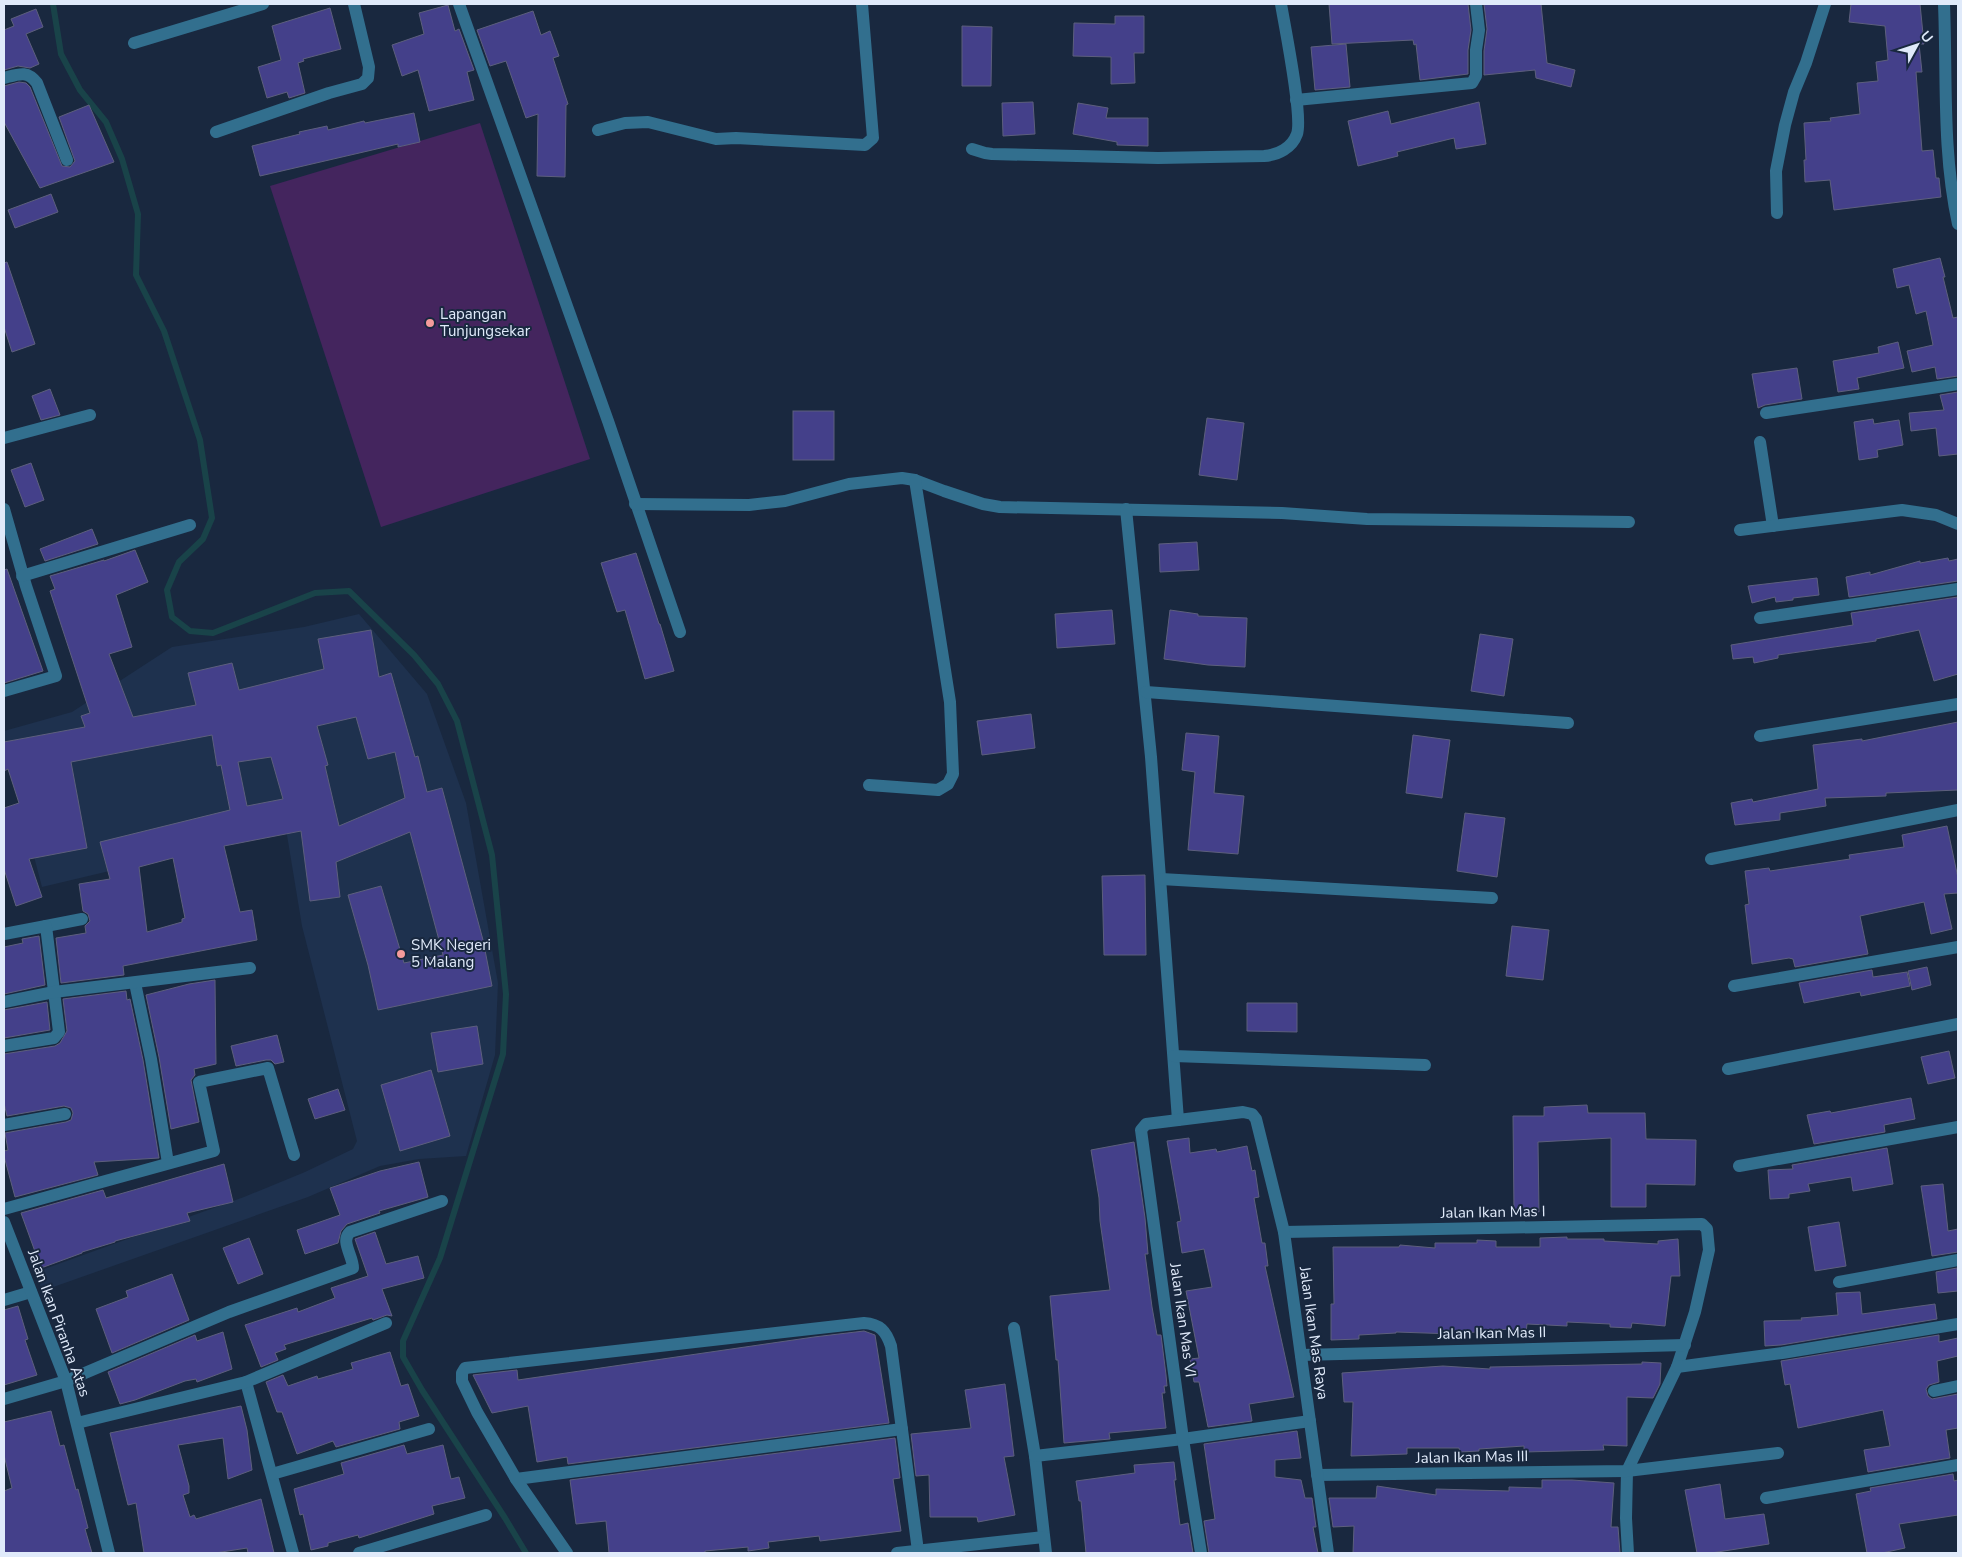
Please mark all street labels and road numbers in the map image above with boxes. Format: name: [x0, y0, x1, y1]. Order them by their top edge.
street label: Jalan Ikan Mas I: [1439, 1201, 1546, 1223]
street label: Jalan Ikan Piranha Atas: [23, 1246, 95, 1399]
street label: Jalan Ikan Mas VI: [1165, 1261, 1201, 1378]
street label: Jalan Ikan Mas Raya: [1295, 1264, 1333, 1401]
street label: Jalan Ikan Mas II: [1436, 1322, 1547, 1344]
street label: Jalan Ikan Mas III: [1415, 1446, 1528, 1468]

